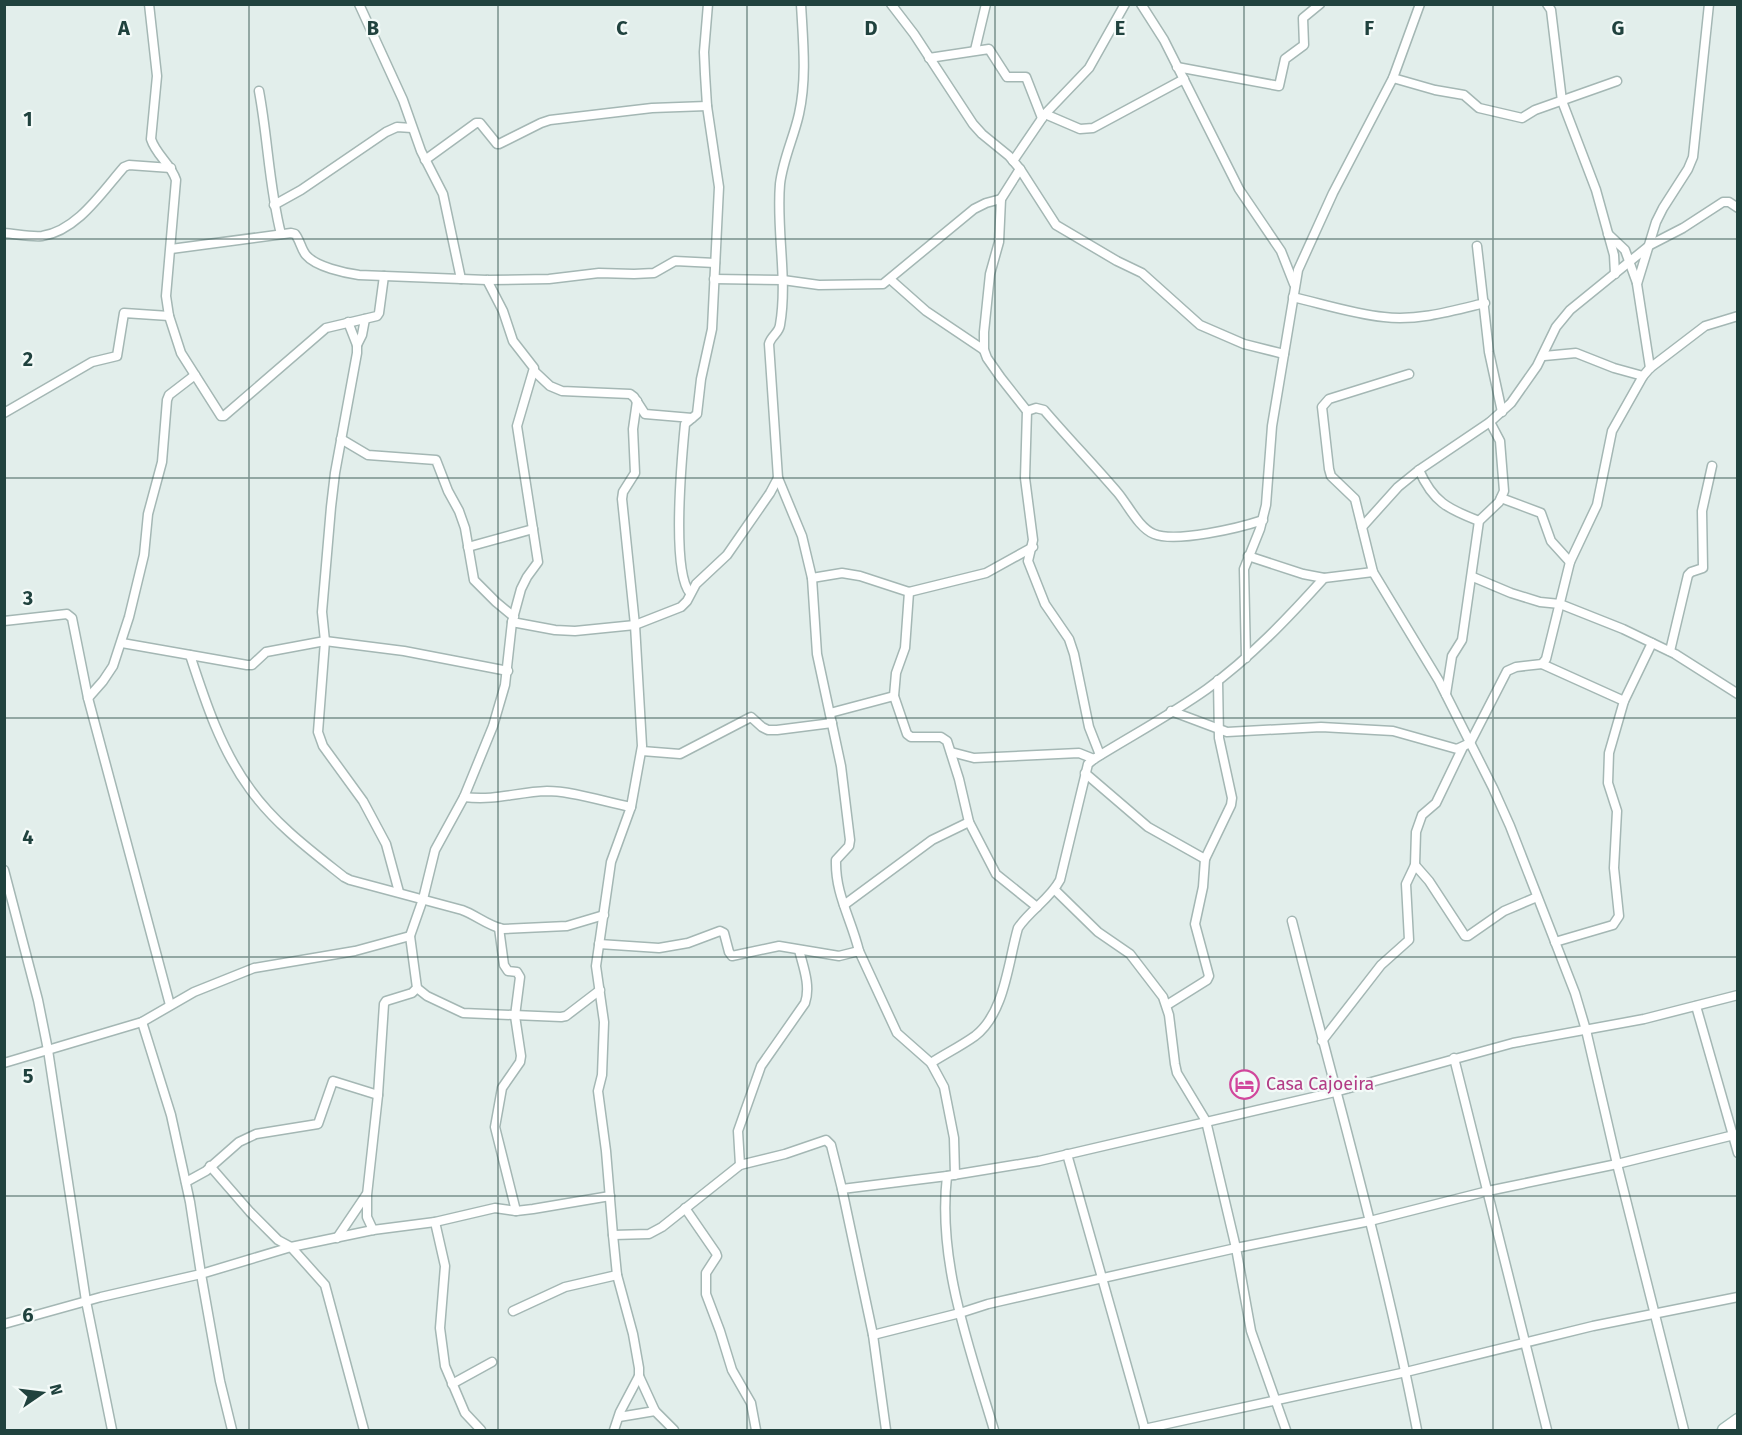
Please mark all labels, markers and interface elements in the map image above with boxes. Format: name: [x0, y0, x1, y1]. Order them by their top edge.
text: A: [117, 16, 131, 40]
text: B: [367, 16, 379, 40]
text: C: [616, 16, 628, 40]
text: D: [864, 16, 878, 40]
text: E: [1115, 16, 1125, 40]
text: F: [1364, 16, 1374, 40]
text: G: [1612, 16, 1624, 40]
text: 1: [23, 107, 33, 131]
text: 2: [23, 347, 33, 371]
text: 3: [22, 586, 33, 610]
text: 4: [22, 825, 34, 849]
text: 5: [23, 1064, 34, 1088]
hotel icon: Casa Cajoeira: [1229, 1068, 1261, 1100]
place label: Casa Cajoeira: [1266, 1073, 1374, 1095]
text: 6: [22, 1303, 34, 1327]
north arrow: [12, 1363, 72, 1423]
text: N: [46, 1382, 67, 1397]

